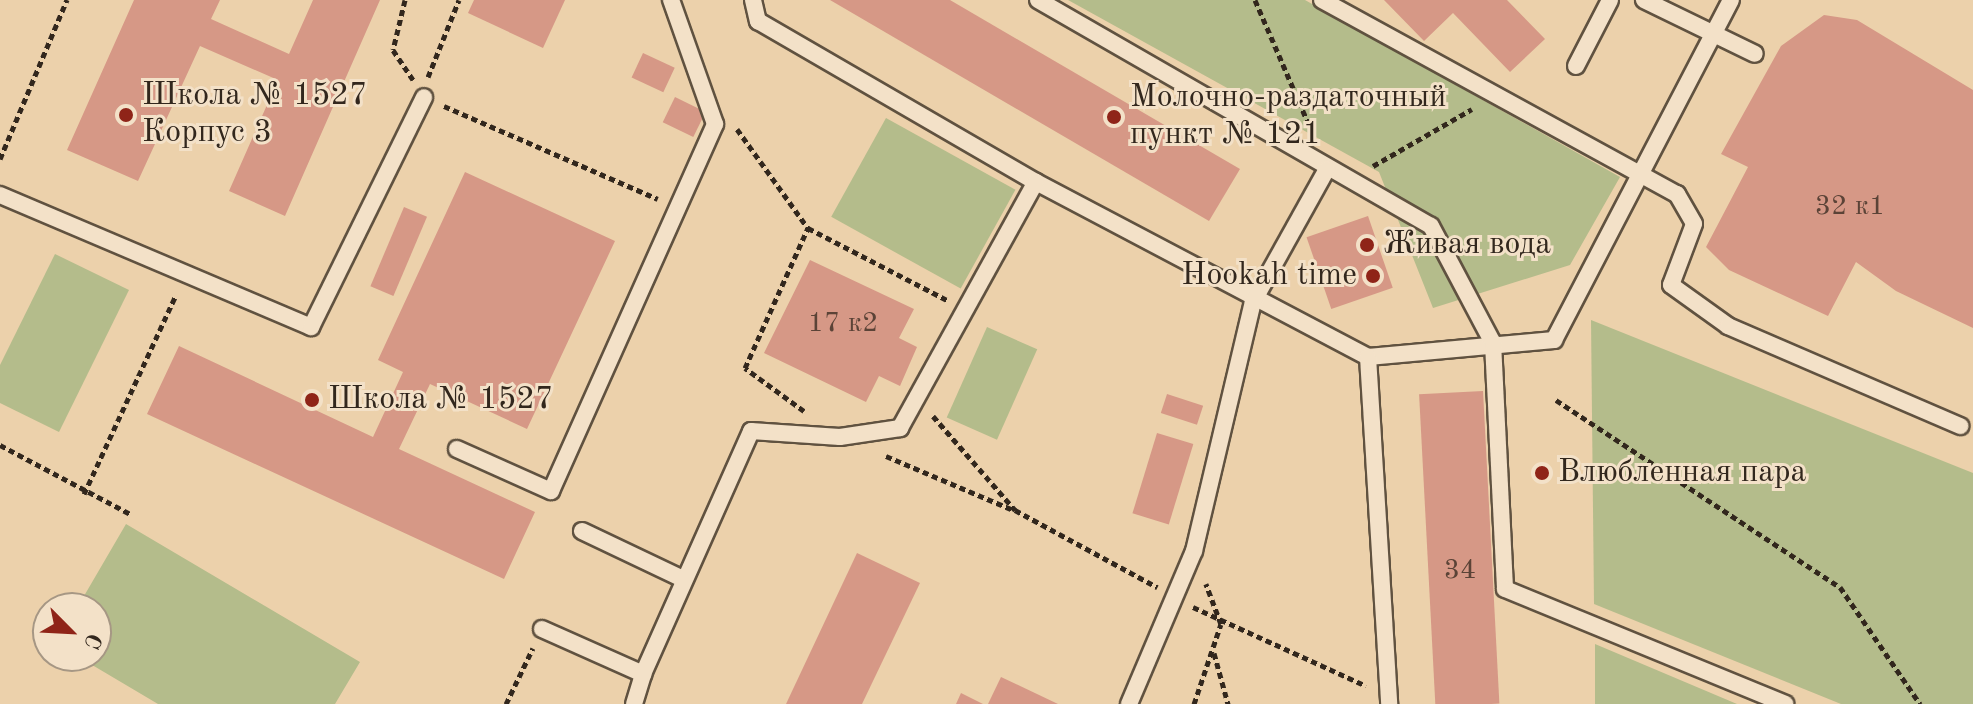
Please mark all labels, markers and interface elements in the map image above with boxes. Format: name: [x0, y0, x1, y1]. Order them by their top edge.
place label: Школа № 1527 Корпус 3: [142, 78, 367, 153]
place label: Молочно-раздаточный пункт № 121: [1130, 80, 1447, 155]
marker: Школа № 1527 Корпус 3: [117, 106, 135, 124]
marker: Молочно-раздаточный пункт № 121: [1105, 108, 1123, 126]
house number: 32 к1: [1815, 190, 1885, 224]
place label: Живая вода: [1383, 226, 1551, 264]
marker: Живая вода: [1358, 236, 1376, 254]
place label: Hookah time: [1181, 257, 1357, 295]
marker: Hookah time: [1364, 267, 1382, 285]
house number: 17 к2: [808, 307, 878, 341]
place label: Школа № 1527: [328, 381, 553, 419]
marker: Школа № 1527: [303, 391, 321, 409]
place label: Влюбленная пара: [1558, 454, 1806, 492]
marker: Влюбленная пара: [1533, 464, 1551, 482]
house number: 34: [1444, 554, 1476, 588]
north arrow: [32, 592, 112, 672]
text: С: [79, 630, 105, 652]

